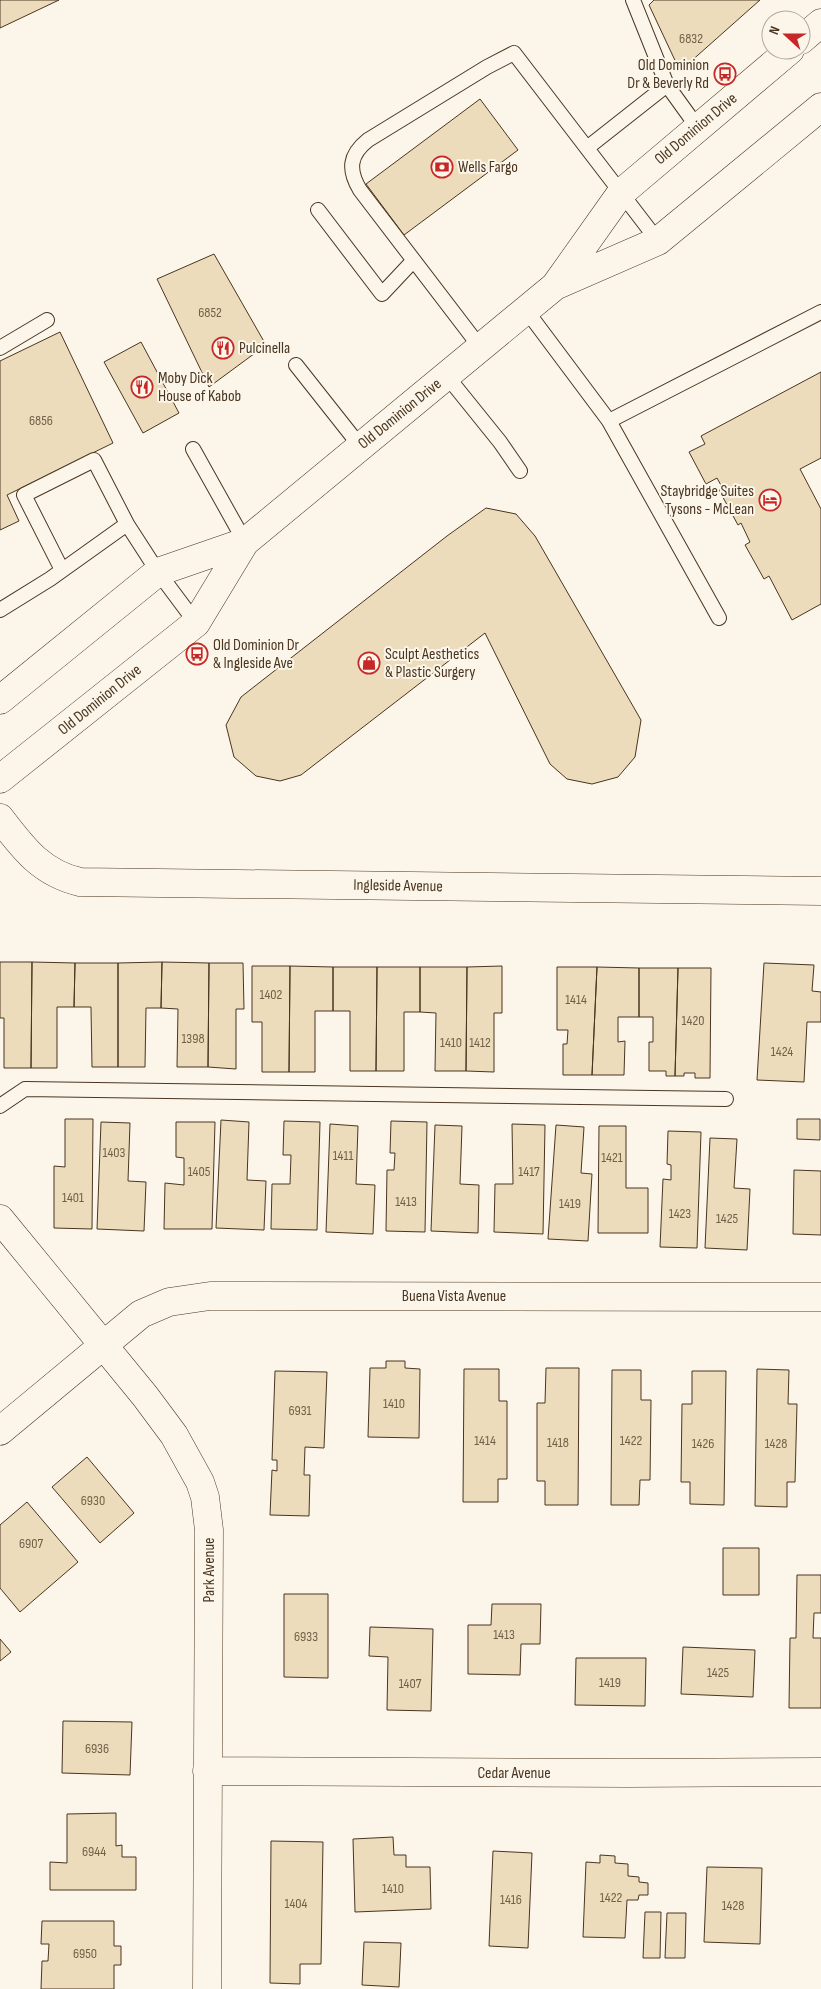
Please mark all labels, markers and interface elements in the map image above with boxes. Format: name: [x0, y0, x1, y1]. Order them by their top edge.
north arrow: [761, 10, 811, 60]
text: N: [765, 24, 784, 37]
house number: 6832: [679, 30, 703, 47]
place label: Old Dominion Dr & Beverly Rd: [627, 56, 709, 93]
bus stop icon: Old Dominion Dr & Beverly Rd: [713, 62, 737, 86]
street label: Old Dominion Drive: [651, 89, 741, 169]
bank icon: Wells Fargo: [430, 155, 454, 179]
place label: Wells Fargo: [458, 158, 518, 177]
house number: 6852: [198, 304, 222, 321]
restaurant icon: Pulcinella: [211, 336, 235, 360]
place label: Pulcinella: [239, 339, 290, 358]
place label: Moby Dick House of Kabob: [158, 369, 241, 406]
restaurant icon: Moby Dick House of Kabob: [130, 375, 154, 399]
street label: Old Dominion Drive: [355, 375, 445, 453]
house number: 6856: [29, 412, 53, 429]
place label: Staybridge Suites Tysons - McLean: [661, 482, 754, 519]
hotel icon: Staybridge Suites Tysons - McLean: [758, 488, 782, 512]
place label: Old Dominion Dr & Ingleside Ave: [213, 636, 300, 673]
bus stop icon: Old Dominion Dr & Ingleside Ave: [185, 642, 209, 666]
place label: Sculpt Aesthetics & Plastic Surgery: [385, 645, 480, 682]
shop icon: Sculpt Aesthetics & Plastic Surgery: [357, 651, 381, 675]
street label: Old Dominion Drive: [55, 661, 145, 739]
street label: Ingleside Avenue: [353, 876, 443, 896]
house number: 1402: [260, 986, 283, 1003]
house number: 1414: [565, 991, 587, 1008]
house number: 1420: [682, 1012, 704, 1029]
house number: 1398: [181, 1030, 205, 1047]
house number: 1410: [440, 1034, 462, 1051]
house number: 1412: [469, 1034, 491, 1051]
house number: 1424: [771, 1043, 793, 1060]
house number: 1403: [103, 1144, 126, 1161]
house number: 1411: [333, 1147, 353, 1164]
house number: 1421: [601, 1149, 623, 1166]
house number: 1405: [188, 1163, 211, 1180]
house number: 1417: [518, 1163, 540, 1180]
house number: 1401: [62, 1189, 84, 1206]
house number: 1413: [395, 1193, 417, 1210]
house number: 1419: [559, 1195, 581, 1212]
house number: 1423: [669, 1205, 691, 1222]
house number: 1425: [716, 1210, 738, 1227]
street label: Buena Vista Avenue: [402, 1287, 506, 1306]
house number: 1410: [383, 1395, 405, 1412]
house number: 6931: [288, 1402, 312, 1419]
house number: 1414: [474, 1432, 496, 1449]
house number: 1422: [620, 1432, 642, 1449]
house number: 1418: [547, 1434, 569, 1451]
house number: 1426: [692, 1435, 714, 1452]
house number: 1428: [765, 1435, 787, 1452]
house number: 6930: [81, 1492, 105, 1509]
house number: 6907: [19, 1535, 43, 1552]
street label: Park Avenue: [200, 1537, 219, 1603]
house number: 1413: [493, 1626, 515, 1643]
house number: 6933: [294, 1628, 318, 1645]
house number: 1425: [707, 1664, 729, 1681]
house number: 1419: [599, 1674, 621, 1691]
house number: 1407: [399, 1675, 422, 1692]
house number: 6936: [85, 1740, 109, 1757]
street label: Cedar Avenue: [477, 1764, 551, 1783]
house number: 6944: [82, 1843, 106, 1860]
house number: 1410: [382, 1880, 404, 1897]
house number: 1422: [600, 1889, 622, 1906]
house number: 1416: [500, 1891, 522, 1908]
house number: 1404: [285, 1895, 308, 1912]
house number: 1428: [722, 1897, 744, 1914]
house number: 6950: [73, 1945, 97, 1962]

